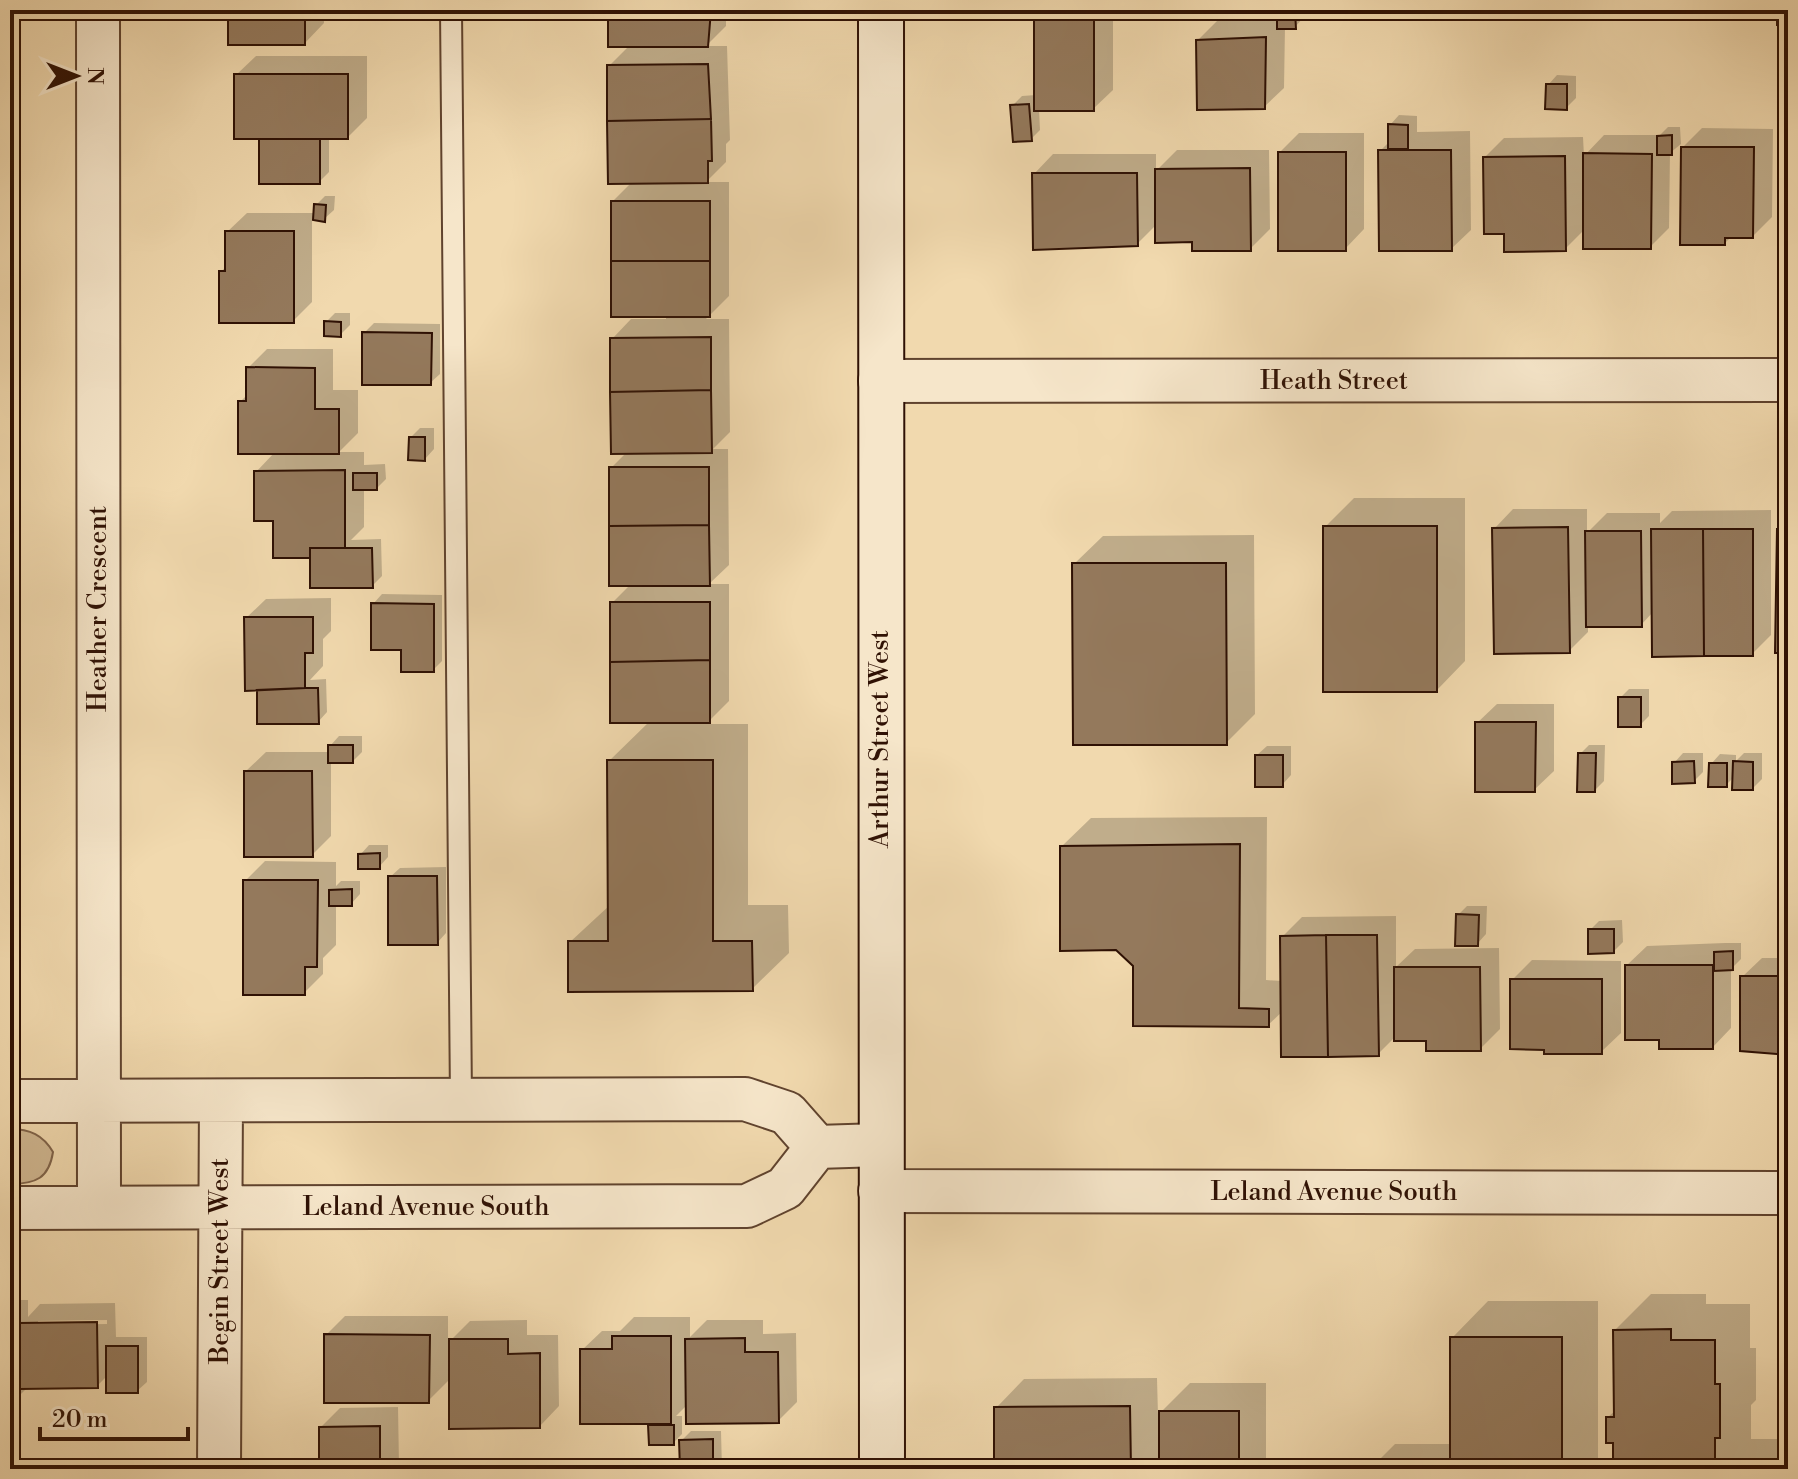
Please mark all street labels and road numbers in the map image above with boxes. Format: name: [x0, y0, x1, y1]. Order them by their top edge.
street label: Heath Street: [1260, 365, 1408, 397]
street label: Heather Crescent: [82, 506, 114, 712]
street label: Arthur Street West: [864, 630, 896, 849]
street label: Begin Street West: [204, 1158, 236, 1365]
street label: Leland Avenue South: [1210, 1176, 1458, 1208]
street label: Leland Avenue South: [302, 1191, 550, 1223]

